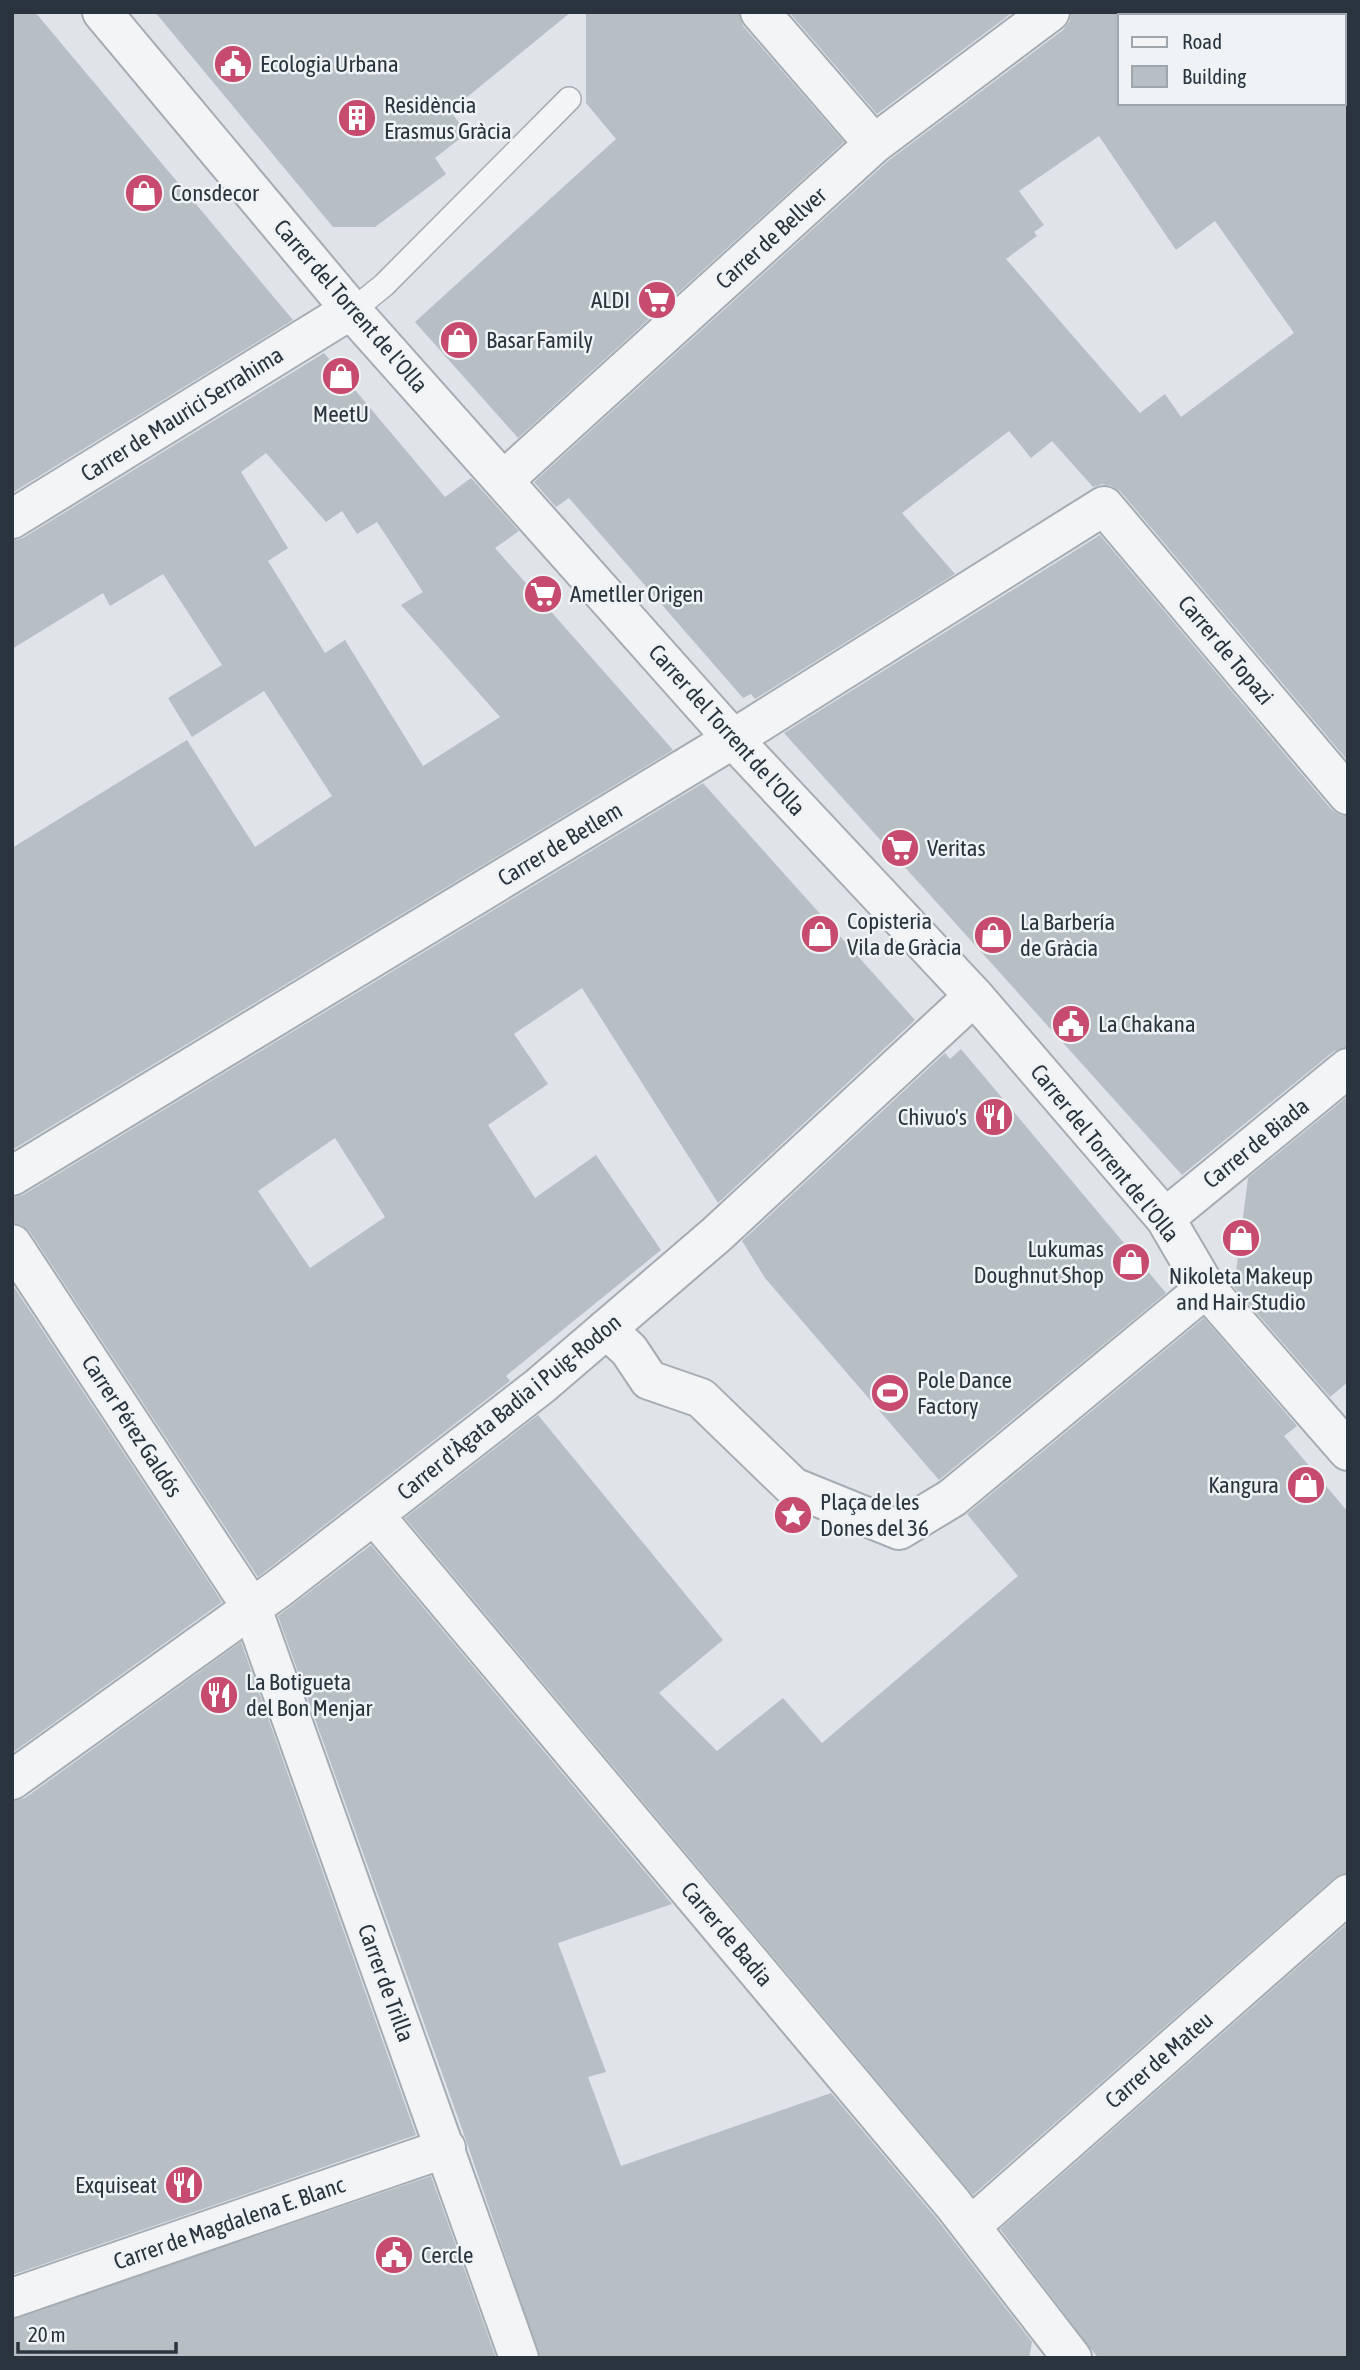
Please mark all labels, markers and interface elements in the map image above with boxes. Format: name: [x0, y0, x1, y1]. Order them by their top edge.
legend: [1118, 14, 1346, 105]
text: Road: [1182, 29, 1222, 53]
public building icon: Ecologia Urbana: [212, 43, 254, 85]
place label: Ecologia Urbana: [260, 51, 399, 77]
text: Building: [1182, 64, 1246, 88]
place label: Residència Erasmus Gràcia: [384, 92, 512, 144]
building icon: Residència Erasmus Gràcia: [336, 97, 378, 139]
shop icon: Consdecor: [123, 172, 165, 214]
place label: Consdecor: [171, 180, 260, 206]
street label: Carrer de Bellver: [711, 181, 832, 294]
street label: Carrer del Torrent de l'Olla: [269, 214, 433, 398]
supermarket icon: ALDI: [636, 279, 678, 321]
place label: ALDI: [591, 287, 630, 313]
shop icon: Basar Family: [438, 319, 480, 361]
place label: Basar Family: [486, 327, 593, 353]
street label: Carrer de Maurici Serrahima: [76, 341, 288, 487]
shop icon: MeetU: [320, 355, 362, 397]
place label: MeetU: [313, 401, 369, 427]
supermarket icon: Ametller Origen: [522, 573, 564, 615]
place label: Ametller Origen: [570, 581, 704, 607]
street label: Carrer de Topazi: [1173, 590, 1279, 710]
street label: Carrer del Torrent de l'Olla: [643, 639, 811, 821]
street label: Carrer de Betlem: [493, 797, 627, 891]
supermarket icon: Veritas: [879, 827, 921, 869]
place label: Veritas: [927, 835, 986, 861]
place label: Copisteria Vila de Gràcia: [847, 908, 962, 960]
place label: La Barbería de Gràcia: [1020, 909, 1115, 961]
shop icon: Copisteria Vila de Gràcia: [799, 913, 841, 955]
shop icon: La Barbería de Gràcia: [972, 914, 1014, 956]
public building icon: La Chakana: [1050, 1003, 1092, 1045]
place label: La Chakana: [1098, 1011, 1196, 1037]
street label: Carrer del Torrent de l'Olla: [1025, 1059, 1185, 1247]
street label: Carrer de Biada: [1198, 1093, 1314, 1193]
restaurant icon: Chivuo's: [973, 1096, 1015, 1138]
place label: Chivuo's: [898, 1104, 967, 1130]
shop icon: Nikoleta Makeup and Hair Studio: [1220, 1217, 1262, 1259]
place label: Lukumas Doughnut Shop: [974, 1236, 1104, 1288]
shop icon: Lukumas Doughnut Shop: [1110, 1241, 1152, 1283]
place label: Nikoleta Makeup and Hair Studio: [1169, 1263, 1313, 1315]
street label: Carrer d'Àgata Badia i Puig-Rodon: [392, 1309, 626, 1505]
street label: Carrer Pérez Galdós: [77, 1350, 187, 1502]
place label: Pole Dance Factory: [917, 1367, 1012, 1419]
sports icon: Pole Dance Factory: [869, 1372, 911, 1414]
shop icon: Kangura: [1285, 1464, 1327, 1506]
place label: Kangura: [1208, 1472, 1279, 1498]
place label: Plaça de les Dones del 36: [820, 1489, 929, 1541]
place icon: Plaça de les Dones del 36: [772, 1494, 814, 1536]
place label: La Botigueta del Bon Menjar: [246, 1669, 374, 1721]
restaurant icon: La Botigueta del Bon Menjar: [198, 1674, 240, 1716]
street label: Carrer de Badia: [676, 1877, 778, 1991]
street label: Carrer de Trilla: [353, 1921, 419, 2045]
street label: Carrer de Mateu: [1100, 2006, 1218, 2114]
restaurant icon: Exquiseat: [163, 2164, 205, 2206]
street label: Carrer de Magdalena E. Blanc: [110, 2171, 348, 2275]
place label: Exquiseat: [75, 2172, 157, 2198]
public building icon: Cercle: [373, 2234, 415, 2276]
place label: Cercle: [421, 2242, 473, 2268]
scale bar: [18, 2310, 175, 2354]
text: 20 m: [28, 2322, 66, 2346]

